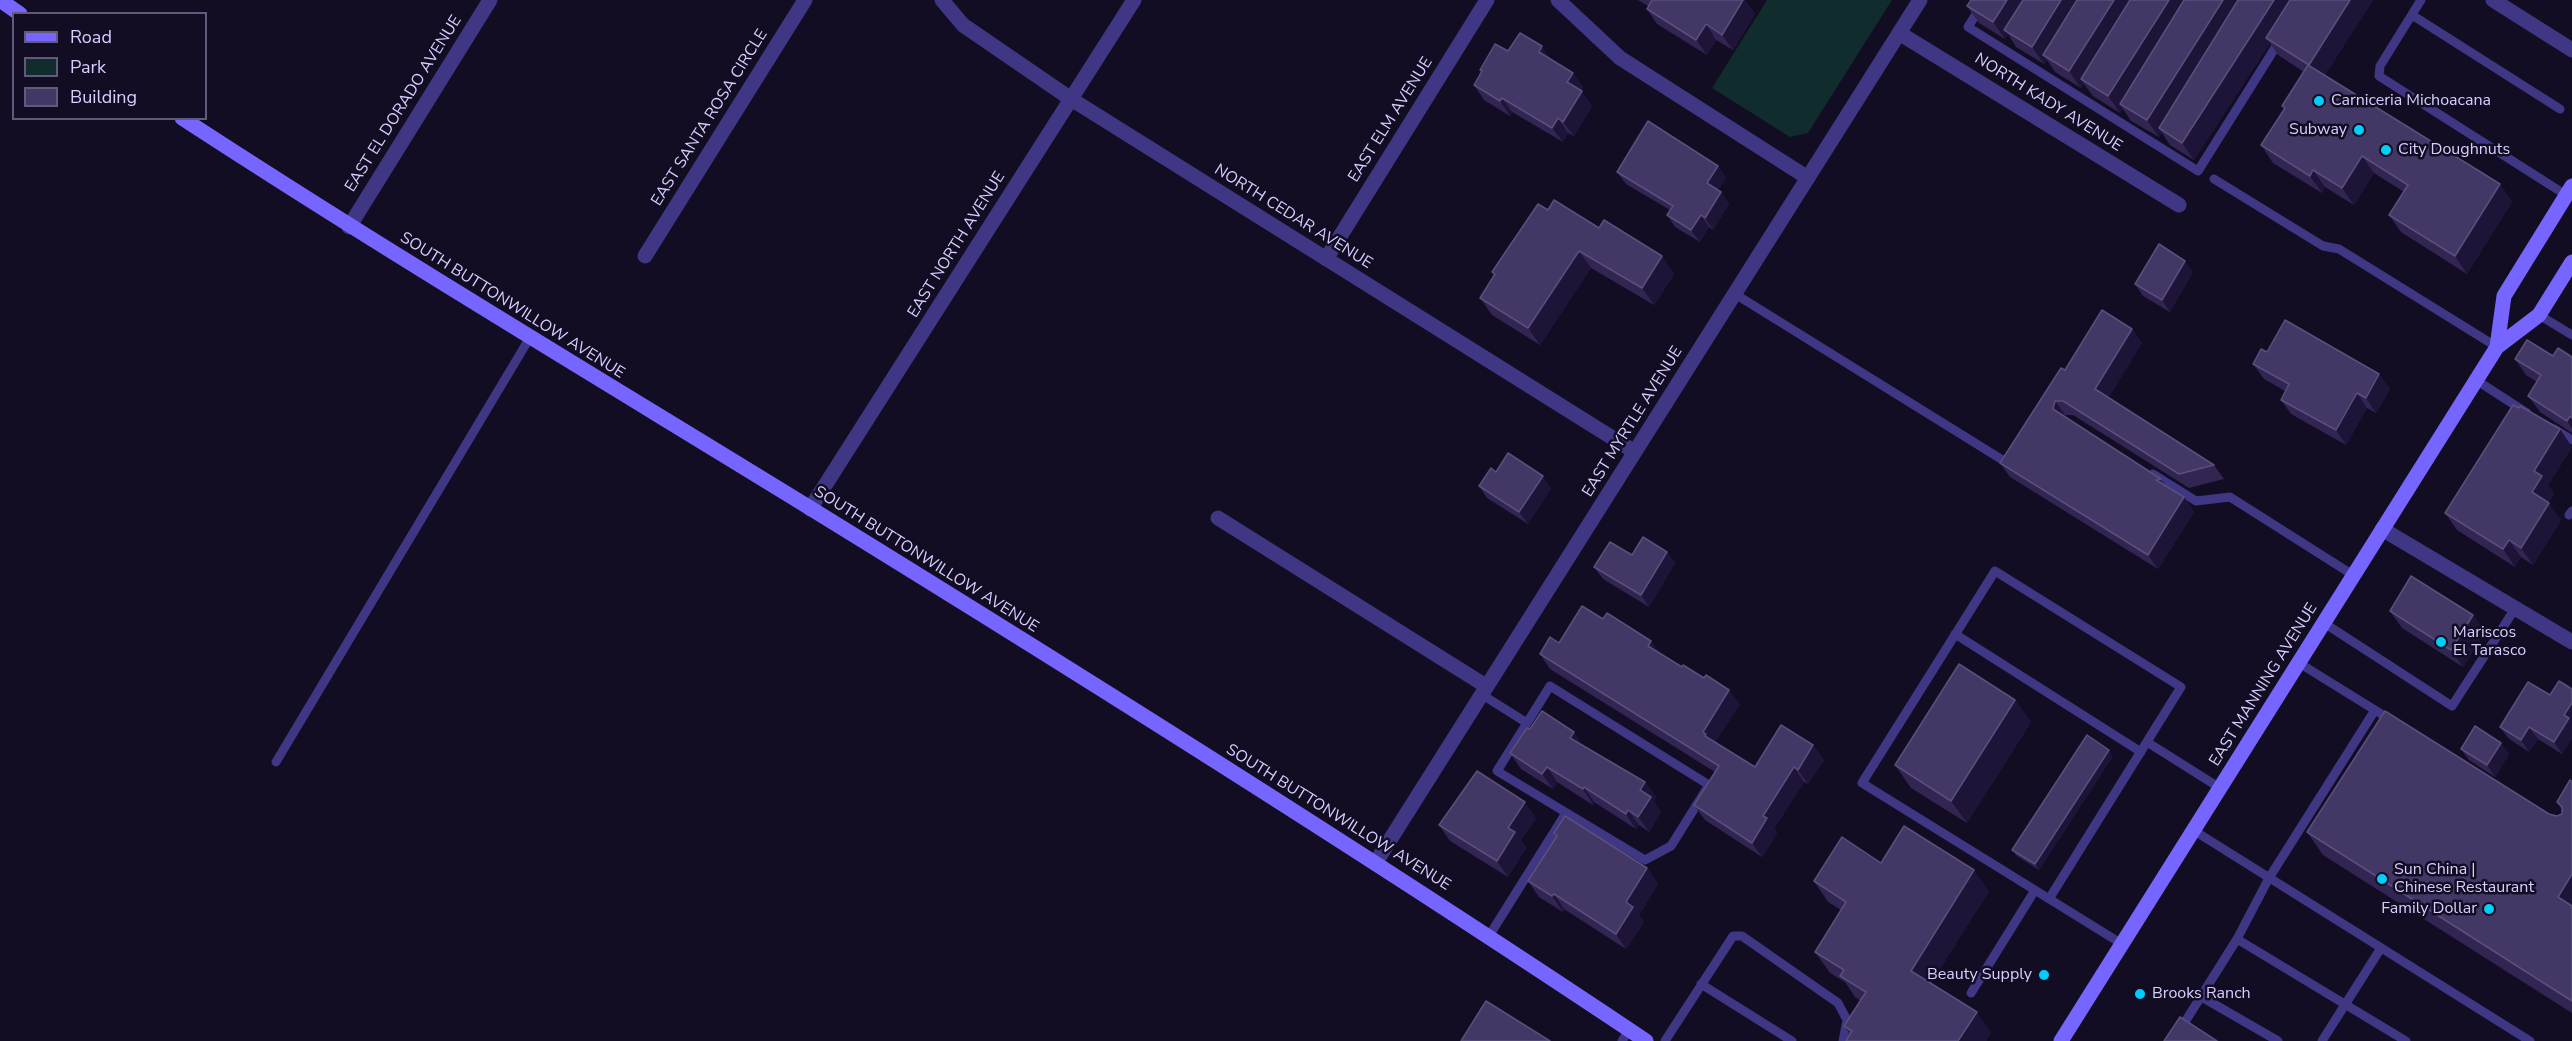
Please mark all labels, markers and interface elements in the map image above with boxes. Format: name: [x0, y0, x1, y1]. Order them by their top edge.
legend: [12, 12, 207, 120]
street label: EAST EL DORADO AVENUE: [342, 12, 466, 196]
text: Road: [70, 25, 112, 49]
street label: EAST SANTA ROSA CIRCLE: [648, 26, 772, 210]
street label: NORTH KADY AVENUE: [1971, 50, 2125, 156]
street label: EAST ELM AVENUE: [1345, 54, 1437, 186]
text: Park: [70, 55, 106, 79]
text: Building: [70, 85, 137, 109]
place label: Carniceria Michoacana: [2331, 91, 2491, 111]
marker: Carniceria Michoacana: [2312, 94, 2326, 108]
place label: Subway: [2289, 120, 2347, 140]
marker: Subway: [2352, 123, 2366, 137]
place label: City Doughnuts: [2398, 140, 2510, 160]
marker: City Doughnuts: [2379, 143, 2393, 157]
street label: NORTH CEDAR AVENUE: [1210, 160, 1376, 274]
street label: EAST NORTH AVENUE: [904, 169, 1010, 321]
street label: SOUTH BUTTONWILLOW AVENUE: [396, 229, 628, 383]
street label: EAST MYRTLE AVENUE: [1579, 343, 1687, 501]
street label: SOUTH BUTTONWILLOW AVENUE: [810, 483, 1042, 637]
street label: EAST MANNING AVENUE: [2206, 600, 2322, 770]
place label: Mariscos El Tarasco: [2453, 623, 2526, 661]
marker: Mariscos El Tarasco: [2434, 635, 2448, 649]
street label: SOUTH BUTTONWILLOW AVENUE: [1222, 741, 1454, 895]
place label: Sun China | Chinese Restaurant: [2394, 860, 2534, 898]
marker: Sun China | Chinese Restaurant: [2375, 872, 2389, 886]
place label: Family Dollar: [2381, 899, 2477, 919]
marker: Family Dollar: [2482, 902, 2496, 916]
place label: Beauty Supply: [1927, 965, 2032, 985]
marker: Beauty Supply: [2037, 968, 2051, 982]
place label: Brooks Ranch: [2152, 984, 2251, 1004]
marker: Brooks Ranch: [2133, 987, 2147, 1001]

